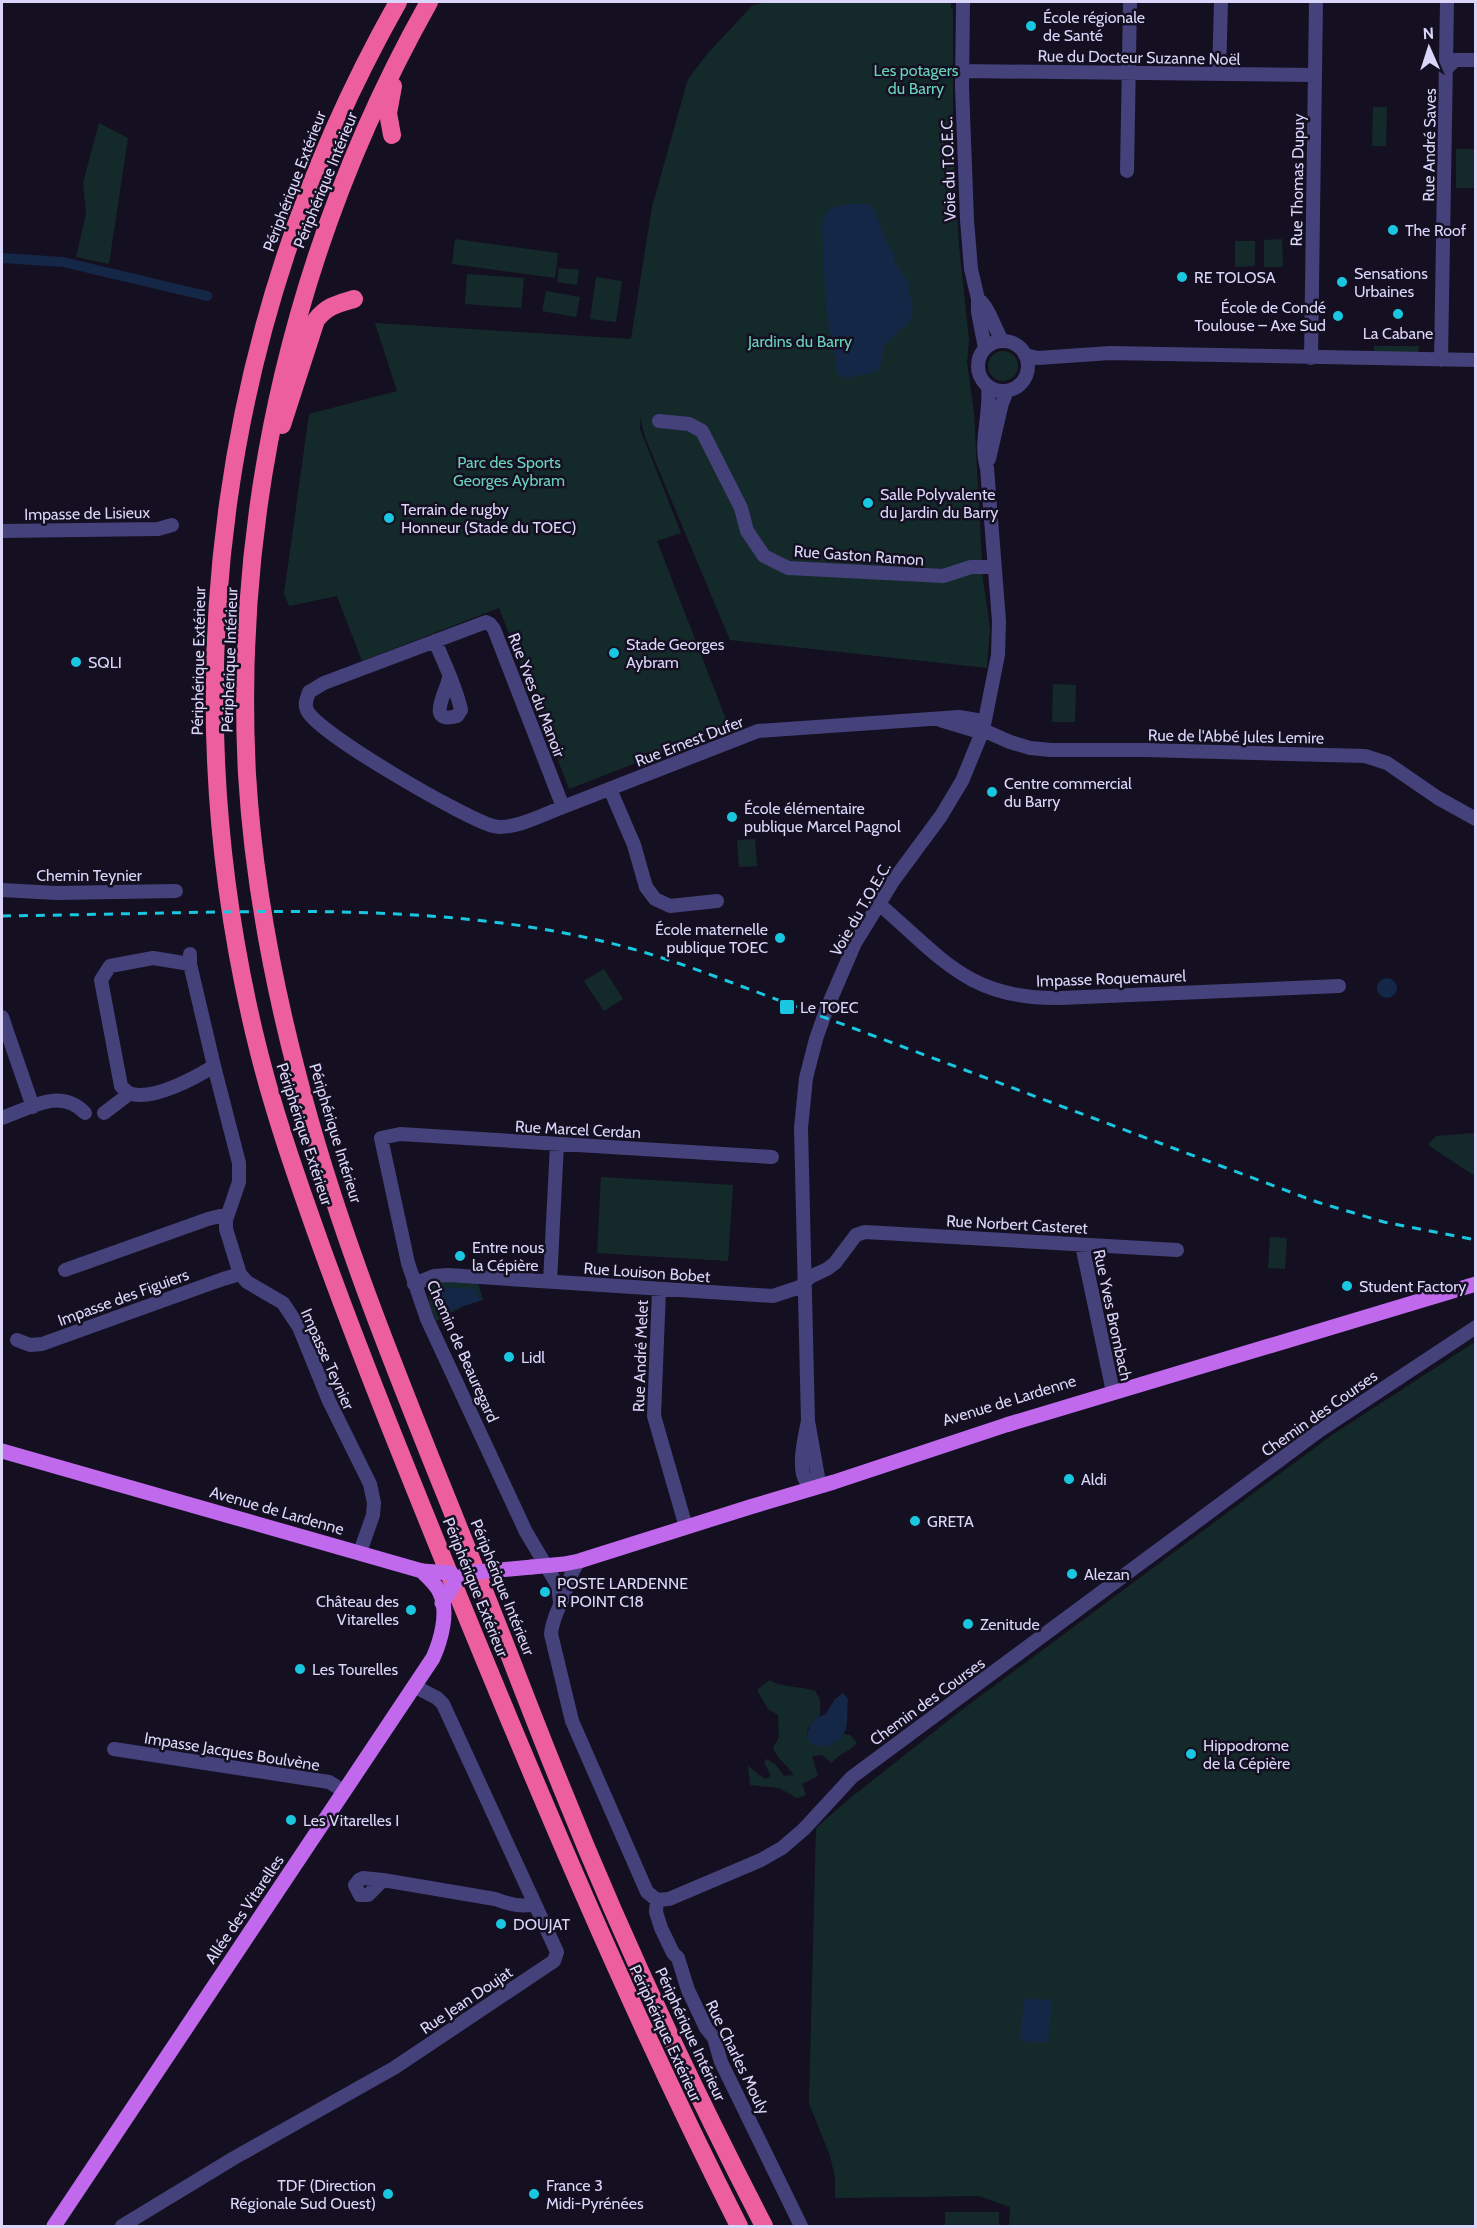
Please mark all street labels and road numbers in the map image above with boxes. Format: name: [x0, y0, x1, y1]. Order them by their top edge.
street label: Rue du Docteur Suzanne Noël: [1037, 46, 1241, 69]
street label: Rue André Saves: [1419, 88, 1440, 202]
street label: Périphérique Extérieur: [259, 107, 330, 254]
street label: Périphérique Intérieur: [289, 108, 362, 251]
street label: Rue Thomas Dupuy: [1287, 113, 1308, 247]
street label: Voie du T.O.E.C.: [937, 116, 960, 222]
street label: Impasse de Lisieux: [24, 503, 151, 524]
street label: Rue Gaston Ramon: [793, 541, 925, 570]
street label: Périphérique Extérieur: [188, 585, 209, 736]
street label: Périphérique Intérieur: [217, 586, 242, 733]
street label: Rue Yves du Manoir: [504, 630, 569, 761]
street label: Rue Ernest Dufer: [632, 712, 747, 771]
street label: Rue de l'Abbé Jules Lemire: [1148, 725, 1324, 748]
street label: Voie du T.O.E.C.: [826, 859, 895, 960]
street label: Chemin Teynier: [36, 866, 143, 885]
street label: Impasse Roquemaurel: [1036, 966, 1187, 991]
street label: Périphérique Extérieur: [272, 1060, 337, 1209]
street label: Périphérique Intérieur: [305, 1061, 366, 1206]
street label: Rue Marcel Cerdan: [515, 1117, 641, 1142]
street label: Rue Norbert Casteret: [946, 1211, 1089, 1238]
street label: Rue Yves Brombach: [1089, 1248, 1136, 1383]
street label: Rue Louison Bobet: [583, 1259, 711, 1286]
street label: Impasse des Figuiers: [55, 1265, 192, 1330]
street label: Chemin de Beauregard: [423, 1277, 502, 1425]
street label: Rue André Melet: [629, 1299, 652, 1412]
street label: Impasse Teynier: [297, 1306, 359, 1414]
street label: Chemin des Courses: [1258, 1366, 1381, 1461]
street label: Avenue de Lardenne: [940, 1371, 1078, 1430]
street label: Avenue de Lardenne: [208, 1482, 346, 1539]
street label: Périphérique Extérieur: [439, 1515, 513, 1661]
street label: Périphérique Intérieur: [467, 1516, 539, 1659]
street label: Chemin des Courses: [866, 1653, 989, 1749]
street label: Impasse Jacques Boulvène: [143, 1728, 321, 1775]
street label: Allée des Vitarelles: [201, 1851, 288, 1967]
street label: Rue Jean Doujat: [417, 1962, 516, 2038]
street label: Périphérique Extérieur: [625, 1962, 706, 2106]
street label: Périphérique Intérieur: [651, 1964, 730, 2105]
street label: Rue Charles Mouly: [702, 1997, 773, 2117]

